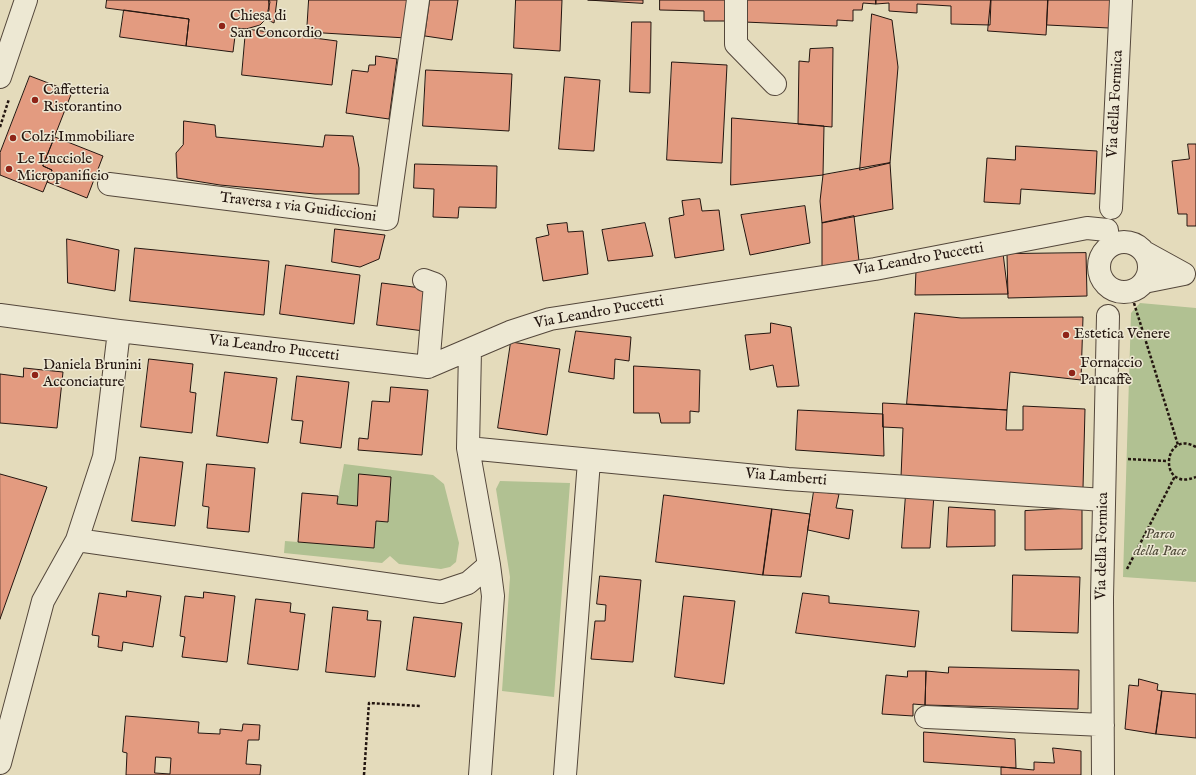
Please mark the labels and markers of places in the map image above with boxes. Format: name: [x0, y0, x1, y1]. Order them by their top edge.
place label: Chiesa di San Concordio: [230, 8, 322, 43]
marker: Chiesa di San Concordio: [217, 21, 227, 31]
place label: Caffetteria Ristorantino: [43, 82, 122, 117]
marker: Caffetteria Ristorantino: [30, 95, 40, 105]
place label: Colzi Immobiliare: [21, 129, 135, 147]
marker: Colzi Immobiliare: [8, 133, 18, 143]
place label: Le Lucciole Micropanificio: [17, 151, 109, 186]
marker: Le Lucciole Micropanificio: [4, 164, 14, 174]
place label: Estetica Venere: [1074, 326, 1170, 344]
marker: Estetica Venere: [1061, 330, 1071, 340]
place label: Fornaccio Pancaffè: [1080, 355, 1142, 390]
place label: Daniela Brunini Acconciature: [43, 357, 141, 392]
marker: Fornaccio Pancaffè: [1067, 368, 1077, 378]
marker: Daniela Brunini Acconciature: [30, 370, 40, 380]

